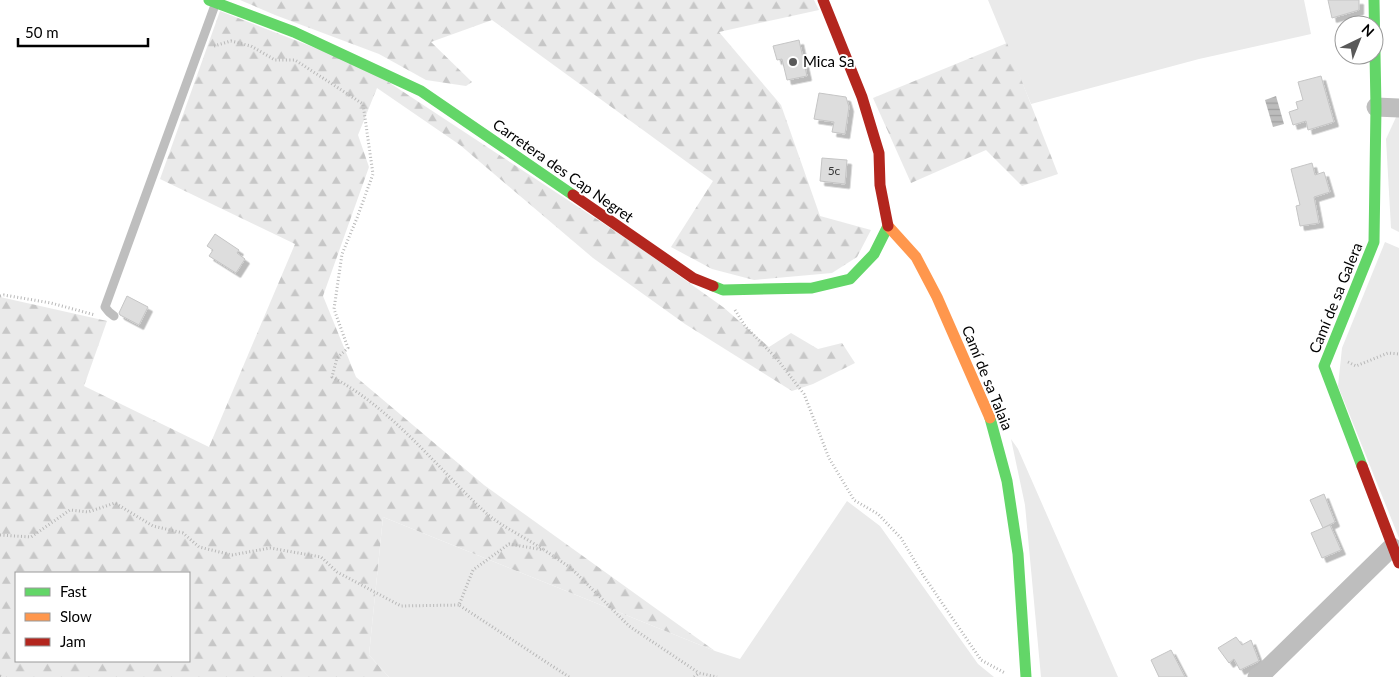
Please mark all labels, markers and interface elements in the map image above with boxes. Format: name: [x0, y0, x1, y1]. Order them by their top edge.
scale bar: [18, 15, 148, 47]
north arrow: [1334, 15, 1384, 65]
text: N: [1358, 20, 1378, 40]
text: 50 m: [25, 23, 59, 41]
place label: Mica Sa: [803, 52, 854, 70]
marker: Mica Sa: [787, 56, 799, 68]
street label: Carretera des Cap Negret: [490, 115, 638, 226]
house number: 5c: [828, 163, 841, 178]
street label: Camí de sa Galera: [1305, 240, 1365, 356]
street label: Camí de sa Talaia: [959, 323, 1017, 433]
legend: [15, 572, 190, 662]
text: Fast: [60, 582, 87, 600]
text: Slow: [60, 607, 92, 625]
text: Jam: [60, 632, 86, 650]

